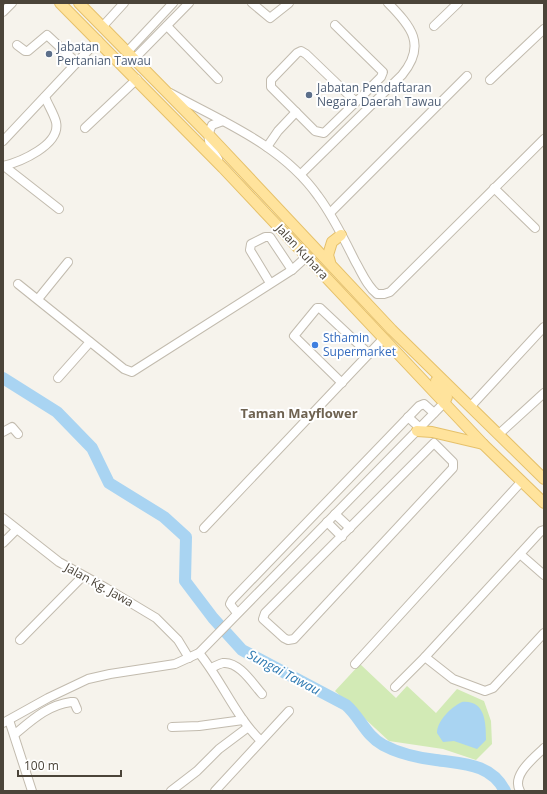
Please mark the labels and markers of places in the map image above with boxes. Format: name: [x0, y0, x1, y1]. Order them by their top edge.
place label: Jabatan Pertanian Tawau: [56, 38, 151, 69]
marker: Jabatan Pertanian Tawau: [44, 49, 54, 59]
place label: Jabatan Pendaftaran Negara Daerah Tawau: [316, 79, 441, 110]
marker: Jabatan Pendaftaran Negara Daerah Tawau: [304, 90, 314, 100]
place label: Sthamin Supermarket: [323, 329, 396, 360]
marker: Sthamin Supermarket: [310, 340, 320, 350]

